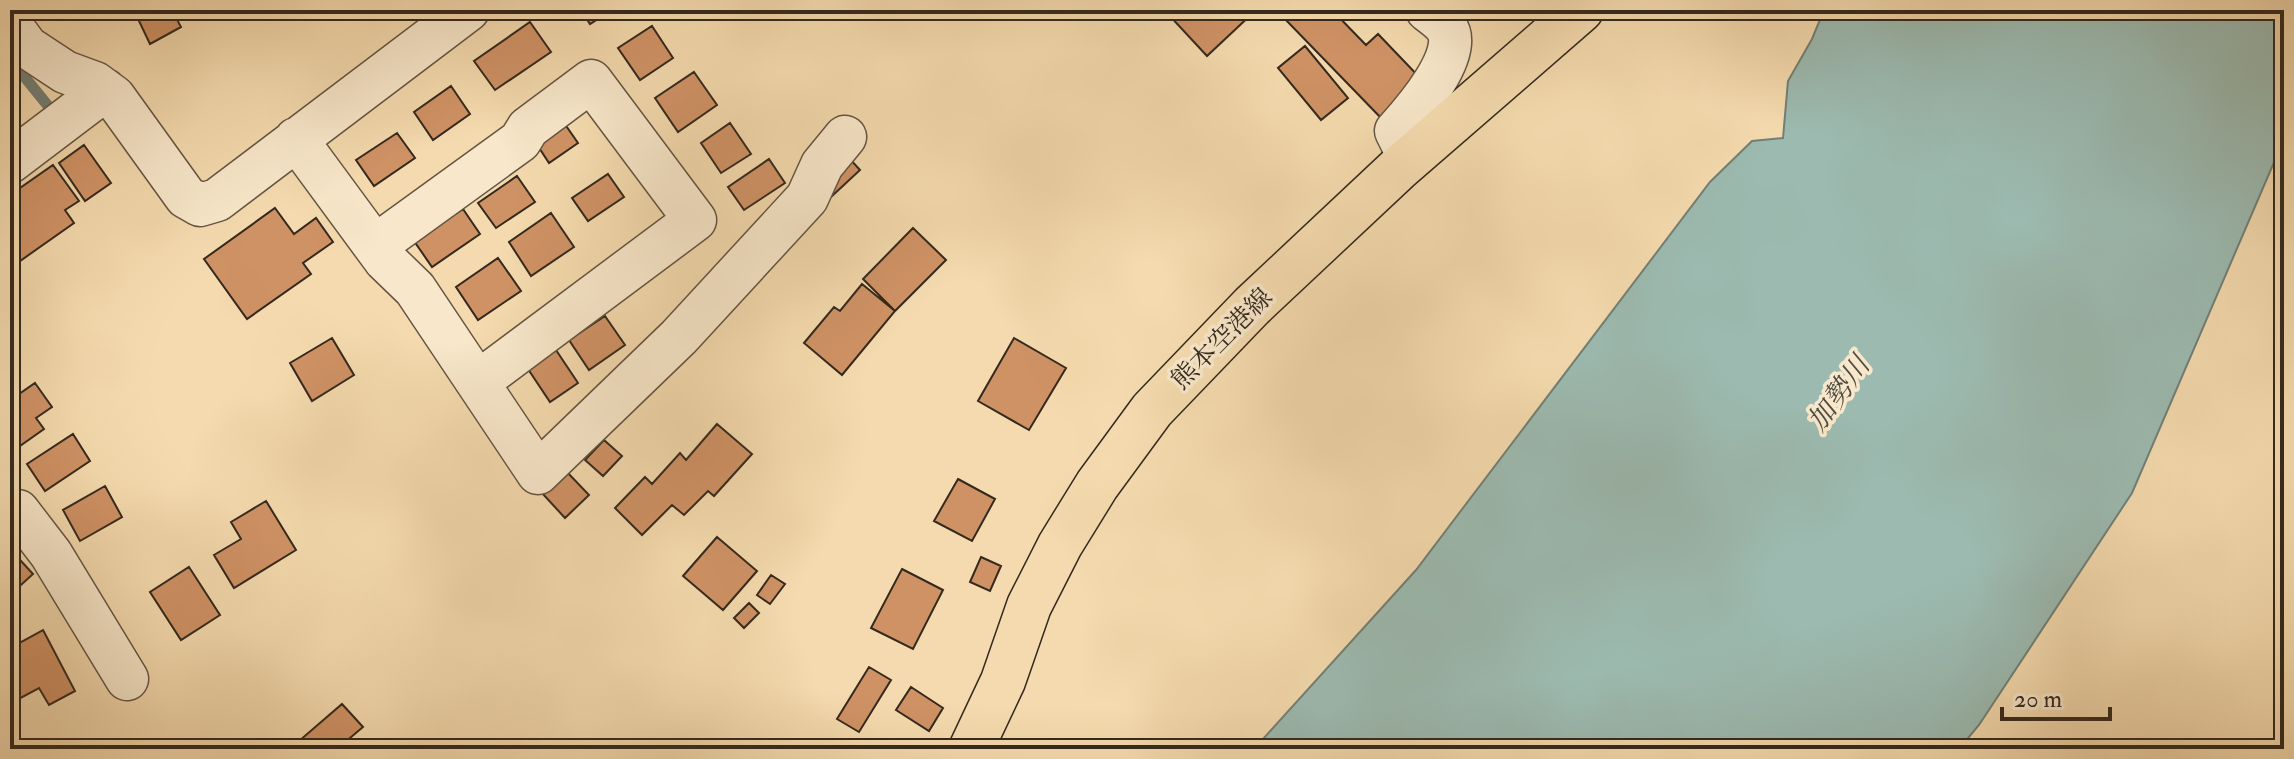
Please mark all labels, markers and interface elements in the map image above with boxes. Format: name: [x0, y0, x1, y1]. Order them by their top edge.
street label: 熊本空港線: [1165, 282, 1279, 396]
water label: 加勢川: [1800, 347, 1880, 438]
scale bar: [2002, 671, 2110, 721]
text: 20 m: [2014, 684, 2063, 715]

